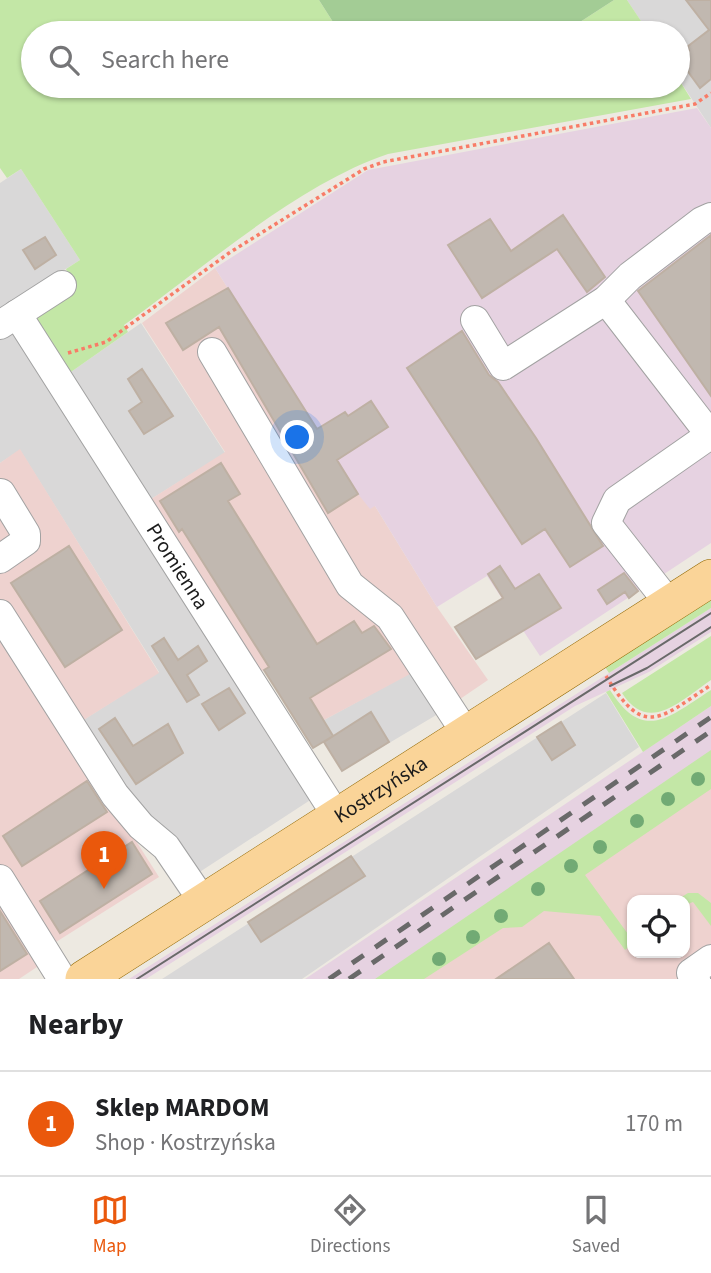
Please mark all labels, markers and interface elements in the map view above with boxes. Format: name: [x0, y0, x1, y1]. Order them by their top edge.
search box: [21, 21, 690, 98]
icon: search: [45, 41, 83, 79]
text: Search here: [101, 41, 229, 78]
your location: [280, 420, 314, 454]
street label: Promienna: [139, 517, 216, 615]
street label: Kostrzyńska: [328, 748, 433, 830]
pin: 1: [81, 831, 127, 889]
map controls: [627, 895, 690, 958]
button: locate: [627, 895, 690, 958]
text: Nearby: [28, 1003, 123, 1046]
text: Sklep MARDOM: [95, 1089, 269, 1126]
text: 1: [45, 1107, 57, 1140]
text: 170 m: [625, 1107, 683, 1140]
text: Shop · Kostrzyńska: [95, 1126, 276, 1159]
tab: Map: [91, 1191, 129, 1260]
tab: Directions: [310, 1191, 390, 1260]
tab: Saved: [572, 1191, 620, 1260]

